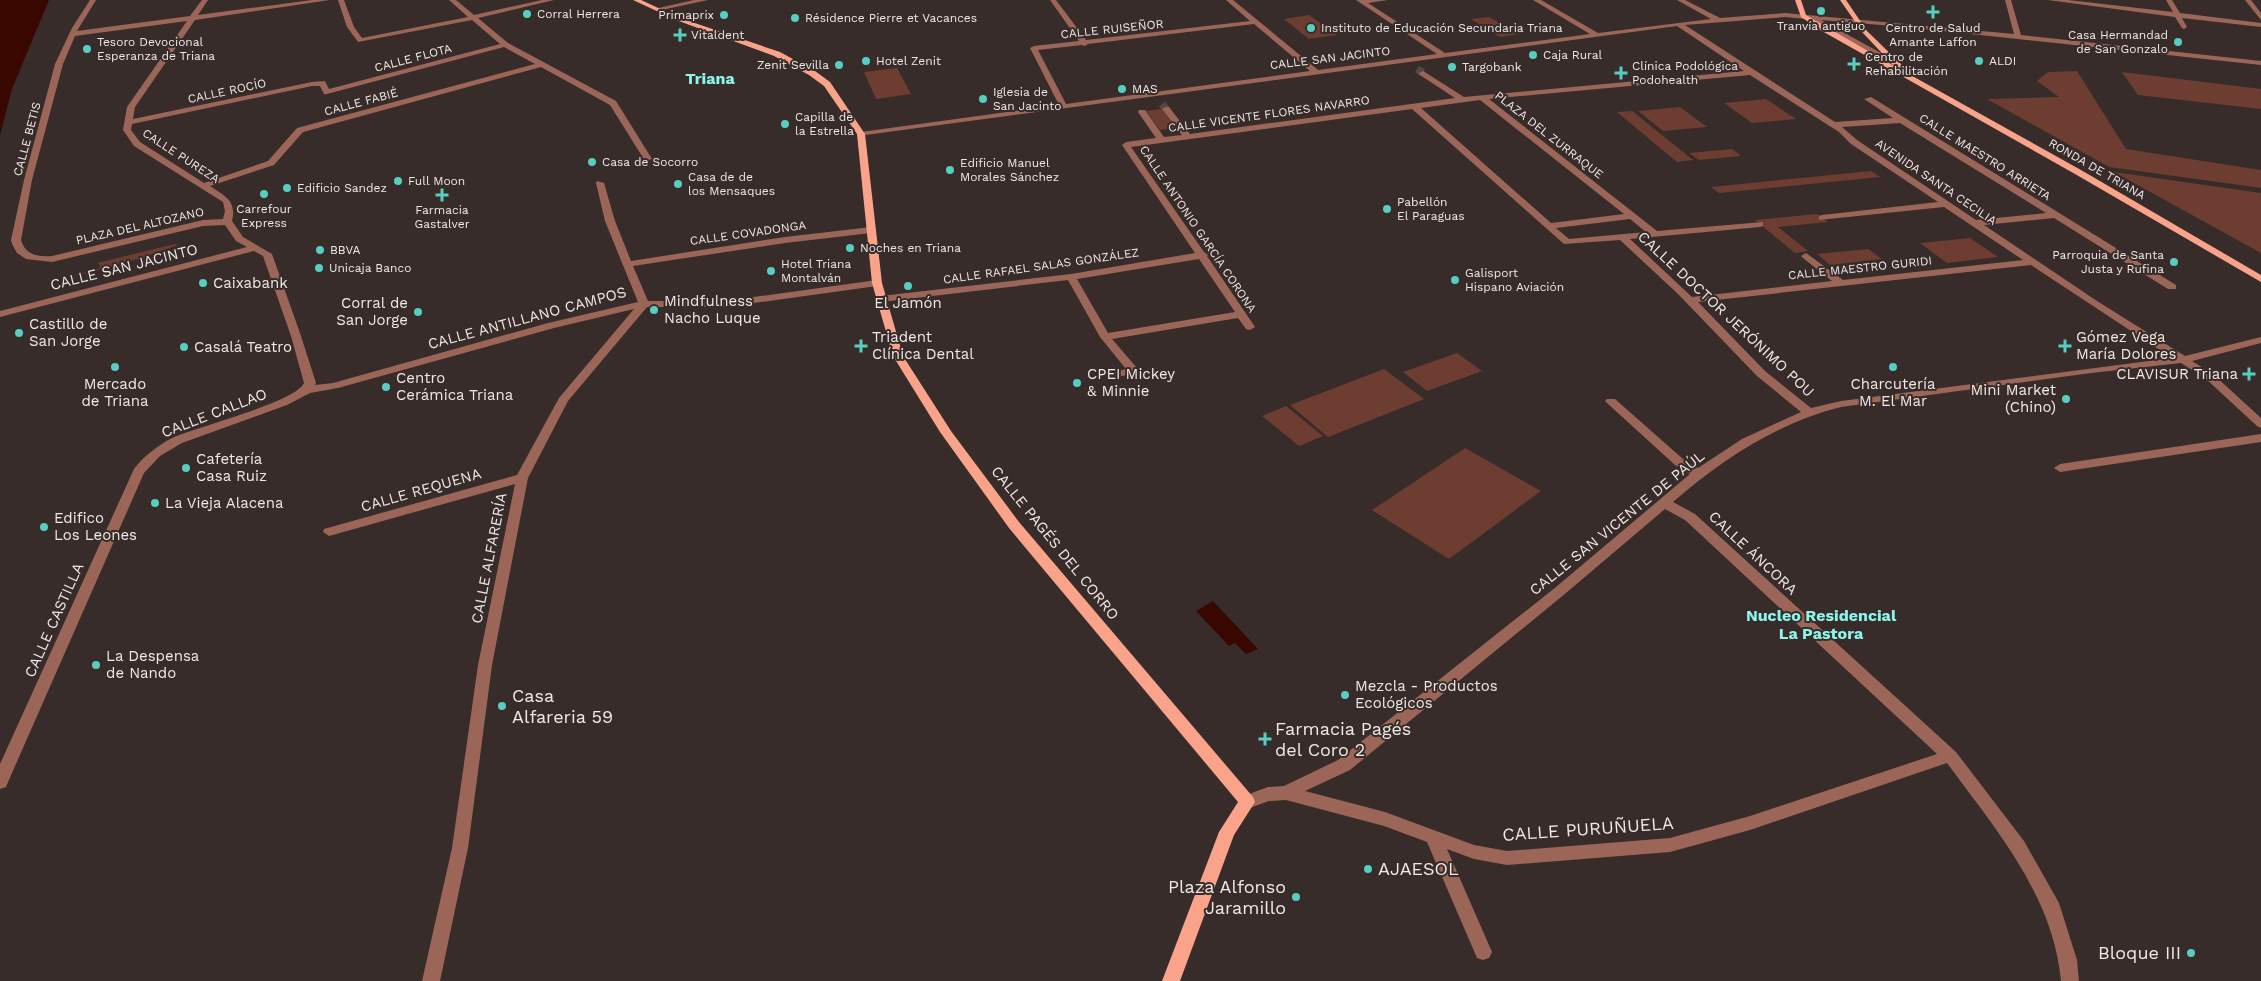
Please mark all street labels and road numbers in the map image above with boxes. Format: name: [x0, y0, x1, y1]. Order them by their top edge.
street label: CALLE RUISEÑOR: [1060, 17, 1164, 41]
street label: CALLE FLOTA: [373, 41, 453, 75]
street label: CALLE SAN JACINTO: [1269, 44, 1391, 72]
street label: CALLE ROCÍO: [186, 76, 268, 106]
street label: CALLE FABIÉ: [323, 85, 400, 119]
street label: PLAZA DEL ZURRAQUE: [1492, 88, 1606, 182]
street label: CALLE VICENTE FLORES NAVARRO: [1167, 93, 1371, 135]
street label: CALLE BETIS: [10, 100, 44, 178]
street label: CALLE MAESTRO ARRIETA: [1917, 111, 2053, 203]
street label: CALLE PUREZA: [140, 126, 222, 186]
street label: AVENIDA SANTA CECILIA: [1873, 136, 1999, 228]
street label: RONDA DE TRIANA: [2046, 136, 2148, 202]
street label: CALLE ANTONIO GARCÍA CORONA: [1137, 143, 1259, 315]
street label: PLAZA DEL ALTOZANO: [75, 204, 205, 248]
street label: CALLE COVADONGA: [689, 218, 807, 248]
street label: CALLE DOCTOR JERÓNIMO POU: [1634, 227, 1819, 401]
street label: CALLE SAN JACINTO: [48, 240, 200, 294]
street label: CALLE RAFAEL SALAS GONZÁLEZ: [942, 245, 1140, 287]
street label: CALLE MAESTRO GURIDI: [1787, 253, 1933, 283]
street label: CALLE ANTILLANO CAMPOS: [426, 283, 628, 353]
street label: CALLE CALLAO: [159, 385, 269, 441]
street label: CALLE SAN VICENTE DE PAÚL: [1526, 447, 1708, 599]
street label: CALLE PAGÉS DEL CORRO: [987, 462, 1123, 624]
street label: CALLE REQUENA: [359, 464, 483, 516]
street label: CALLE ALFARERÍA: [467, 491, 511, 625]
street label: CALLE ÁNCORA: [1705, 507, 1801, 599]
street label: CALLE CASTILLA: [21, 560, 87, 680]
street label: CALLE PURUÑUELA: [1501, 812, 1675, 845]

